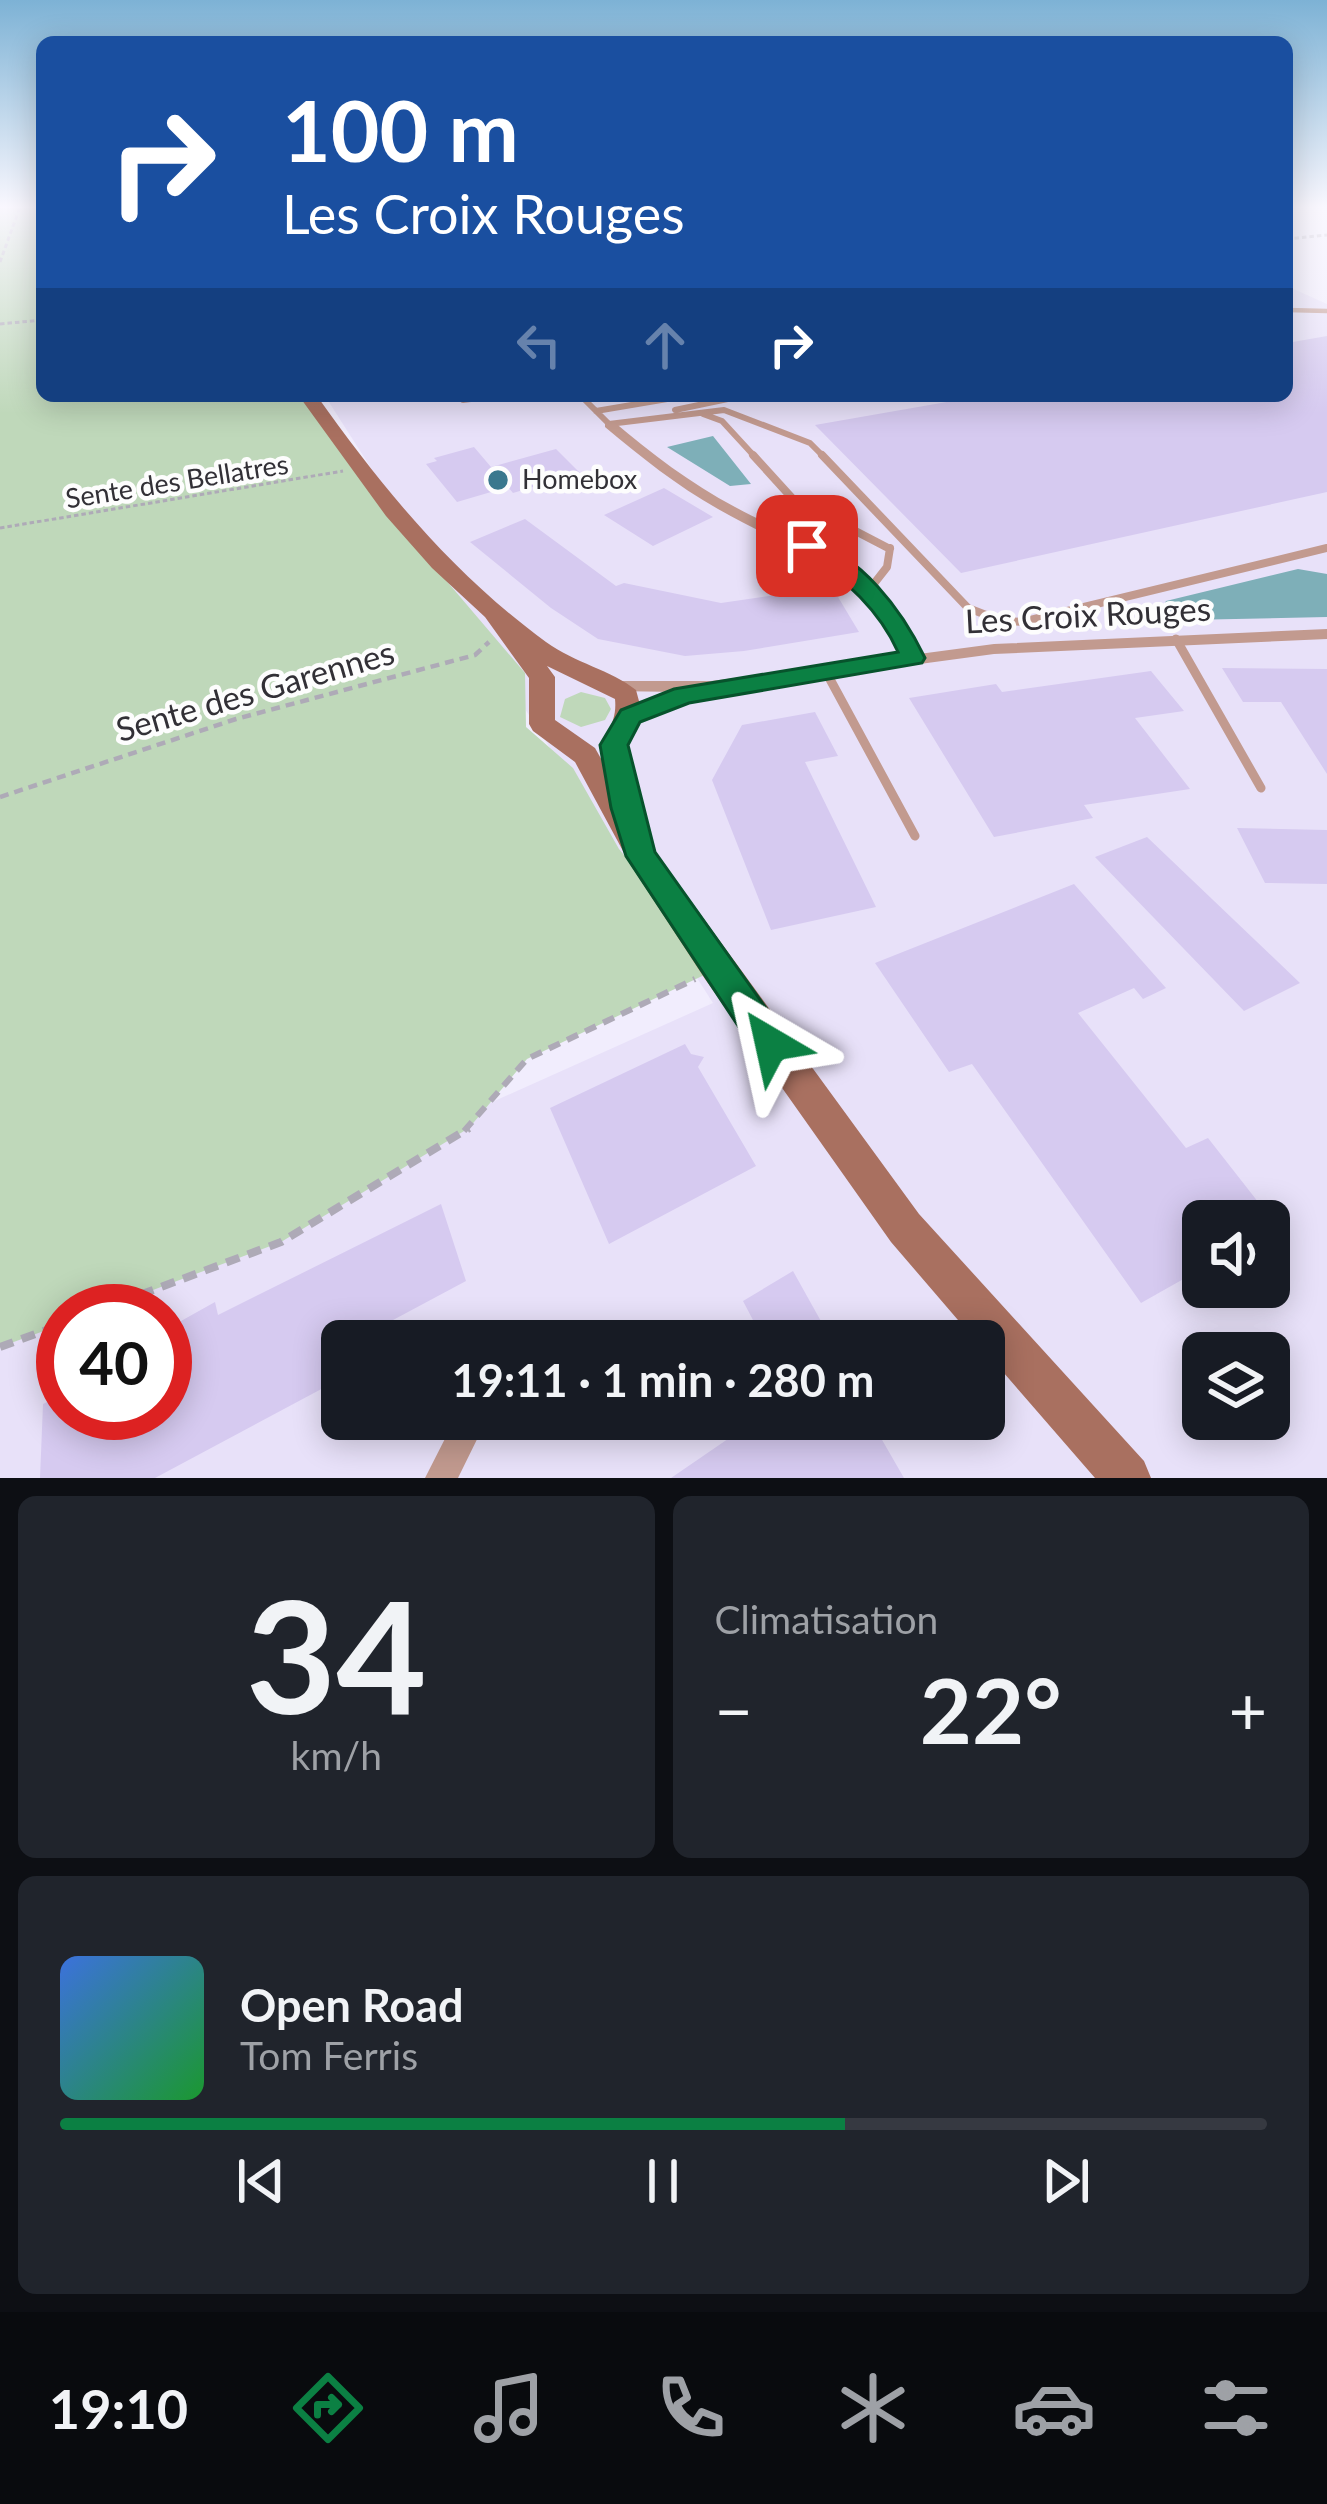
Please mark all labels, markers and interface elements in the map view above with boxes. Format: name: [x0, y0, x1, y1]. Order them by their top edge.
text: 100 m: [282, 79, 519, 180]
icon: right: [84, 84, 240, 240]
text: Les Croix Rouges: [282, 181, 685, 246]
icon: left: [506, 312, 572, 378]
icon: ahead: [632, 312, 698, 378]
icon: right: [758, 312, 824, 378]
street label: Sente des Bellatres: [63, 447, 290, 514]
place label: Homebox: [522, 462, 638, 495]
marker: Homebox: [485, 467, 511, 493]
pin: [756, 495, 858, 597]
icon: arrive: [774, 513, 840, 579]
street label: Les Croix Rouges: [964, 588, 1212, 640]
street label: Sente des Garennes: [111, 631, 398, 749]
position arrow: [708, 981, 834, 1107]
map controls: [1182, 1200, 1290, 1440]
button: sound: [1182, 1200, 1290, 1308]
speed limit sign: 40: [36, 1284, 192, 1440]
button: layers: [1182, 1332, 1290, 1440]
text: 19:11 · 1 min · 280 m: [452, 1353, 874, 1407]
text: 34: [246, 1560, 427, 1747]
text: Climatisation: [715, 1596, 938, 1642]
text: 22°: [920, 1655, 1062, 1763]
text: −: [715, 1670, 753, 1749]
text: +: [1229, 1670, 1267, 1749]
text: km/h: [291, 1732, 382, 1778]
text: Open Road: [240, 1978, 464, 2032]
text: Tom Ferris: [240, 2032, 418, 2078]
icon: previous: [228, 2148, 294, 2214]
icon: pause: [630, 2148, 696, 2214]
icon: next: [1033, 2148, 1099, 2214]
icon: directions: [286, 2366, 370, 2450]
icon: music: [467, 2366, 551, 2450]
icon: phone: [649, 2366, 733, 2450]
icon: climate: [831, 2366, 915, 2450]
icon: car: [1012, 2366, 1096, 2450]
icon: filters: [1194, 2366, 1278, 2450]
text: 19:10: [49, 2376, 188, 2441]

